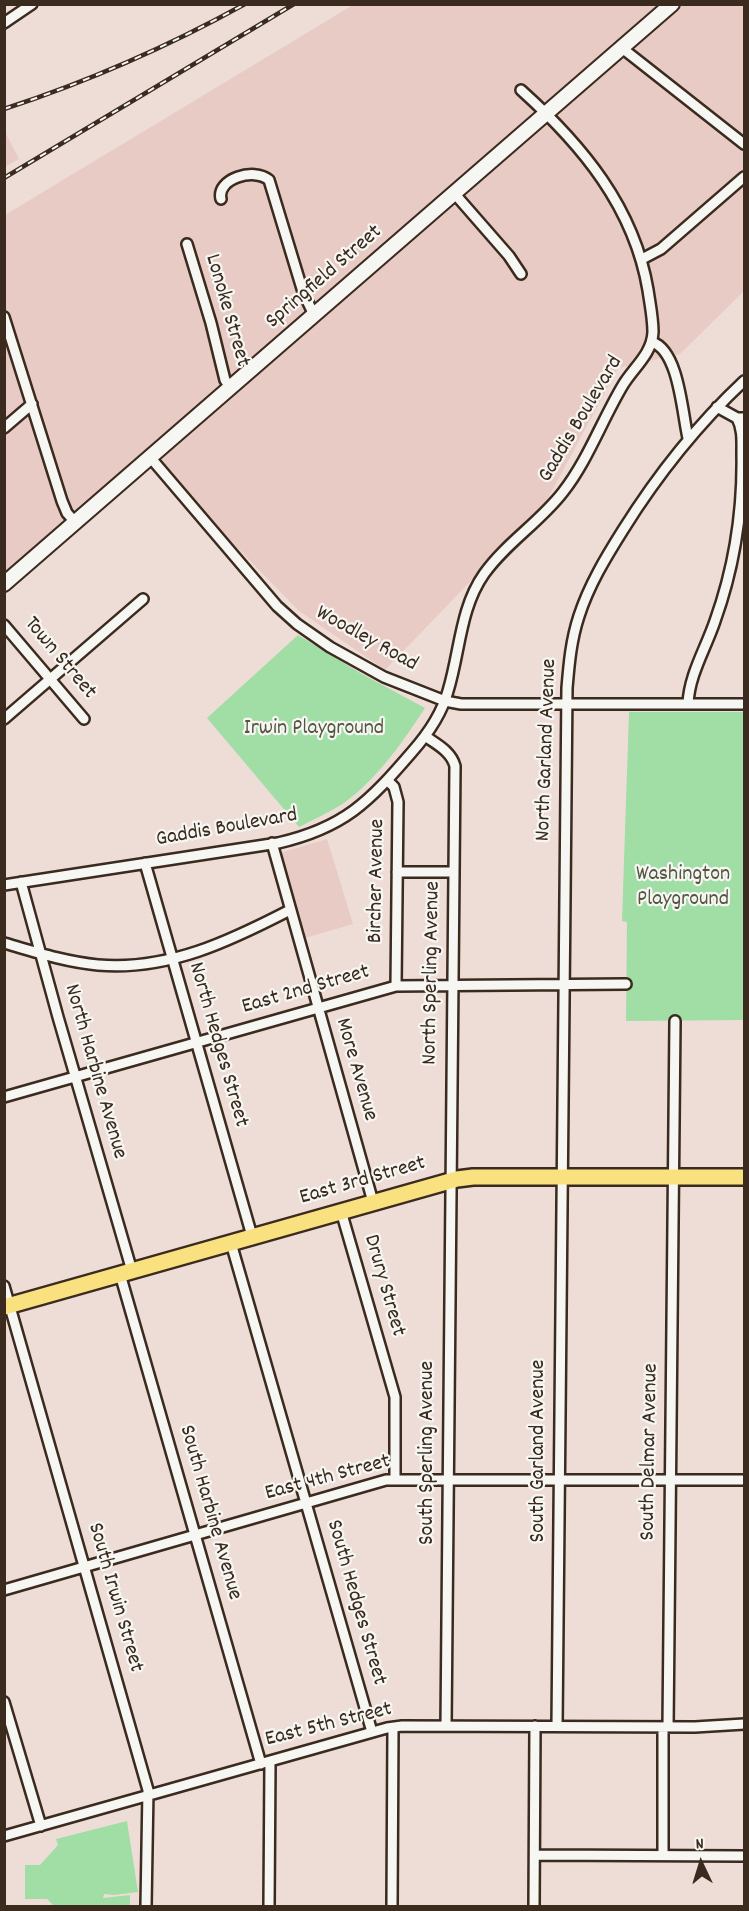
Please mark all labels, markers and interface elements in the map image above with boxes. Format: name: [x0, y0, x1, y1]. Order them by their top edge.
street label: Springfield Street: [261, 220, 389, 336]
street label: Lonoke Street: [197, 252, 255, 370]
street label: Gaddis Boulevard: [534, 352, 630, 488]
street label: Woodley Road: [310, 601, 422, 679]
street label: Town Street: [17, 612, 101, 706]
street label: North Garland Avenue: [532, 658, 564, 842]
park label: Irwin Playground: [244, 717, 384, 743]
street label: Gaddis Boulevard: [154, 804, 300, 854]
street label: Bircher Avenue: [364, 818, 392, 944]
park label: Washington Playground: [636, 863, 730, 914]
street label: North Sperling Avenue: [418, 881, 448, 1065]
street label: North Hedges Street: [181, 959, 253, 1131]
street label: East 2nd Street: [239, 960, 373, 1022]
street label: North Harbine Avenue: [56, 982, 132, 1162]
street label: More Avenue: [328, 1016, 382, 1124]
street label: East 3rd Street: [297, 1151, 429, 1213]
street label: Drury Street: [356, 1232, 410, 1340]
street label: South Garland Avenue: [527, 1359, 553, 1543]
street label: South Sperling Avenue: [416, 1361, 442, 1545]
street label: South Delmar Avenue: [636, 1363, 666, 1541]
street label: South Harbine Avenue: [171, 1423, 247, 1603]
street label: East 4th Street: [263, 1450, 393, 1508]
street label: South Hedges Street: [319, 1517, 391, 1689]
street label: South Irwin Street: [80, 1520, 148, 1676]
street label: East 5th Street: [263, 1698, 395, 1754]
north arrow: [671, 1833, 731, 1893]
text: N: [695, 1833, 704, 1856]

